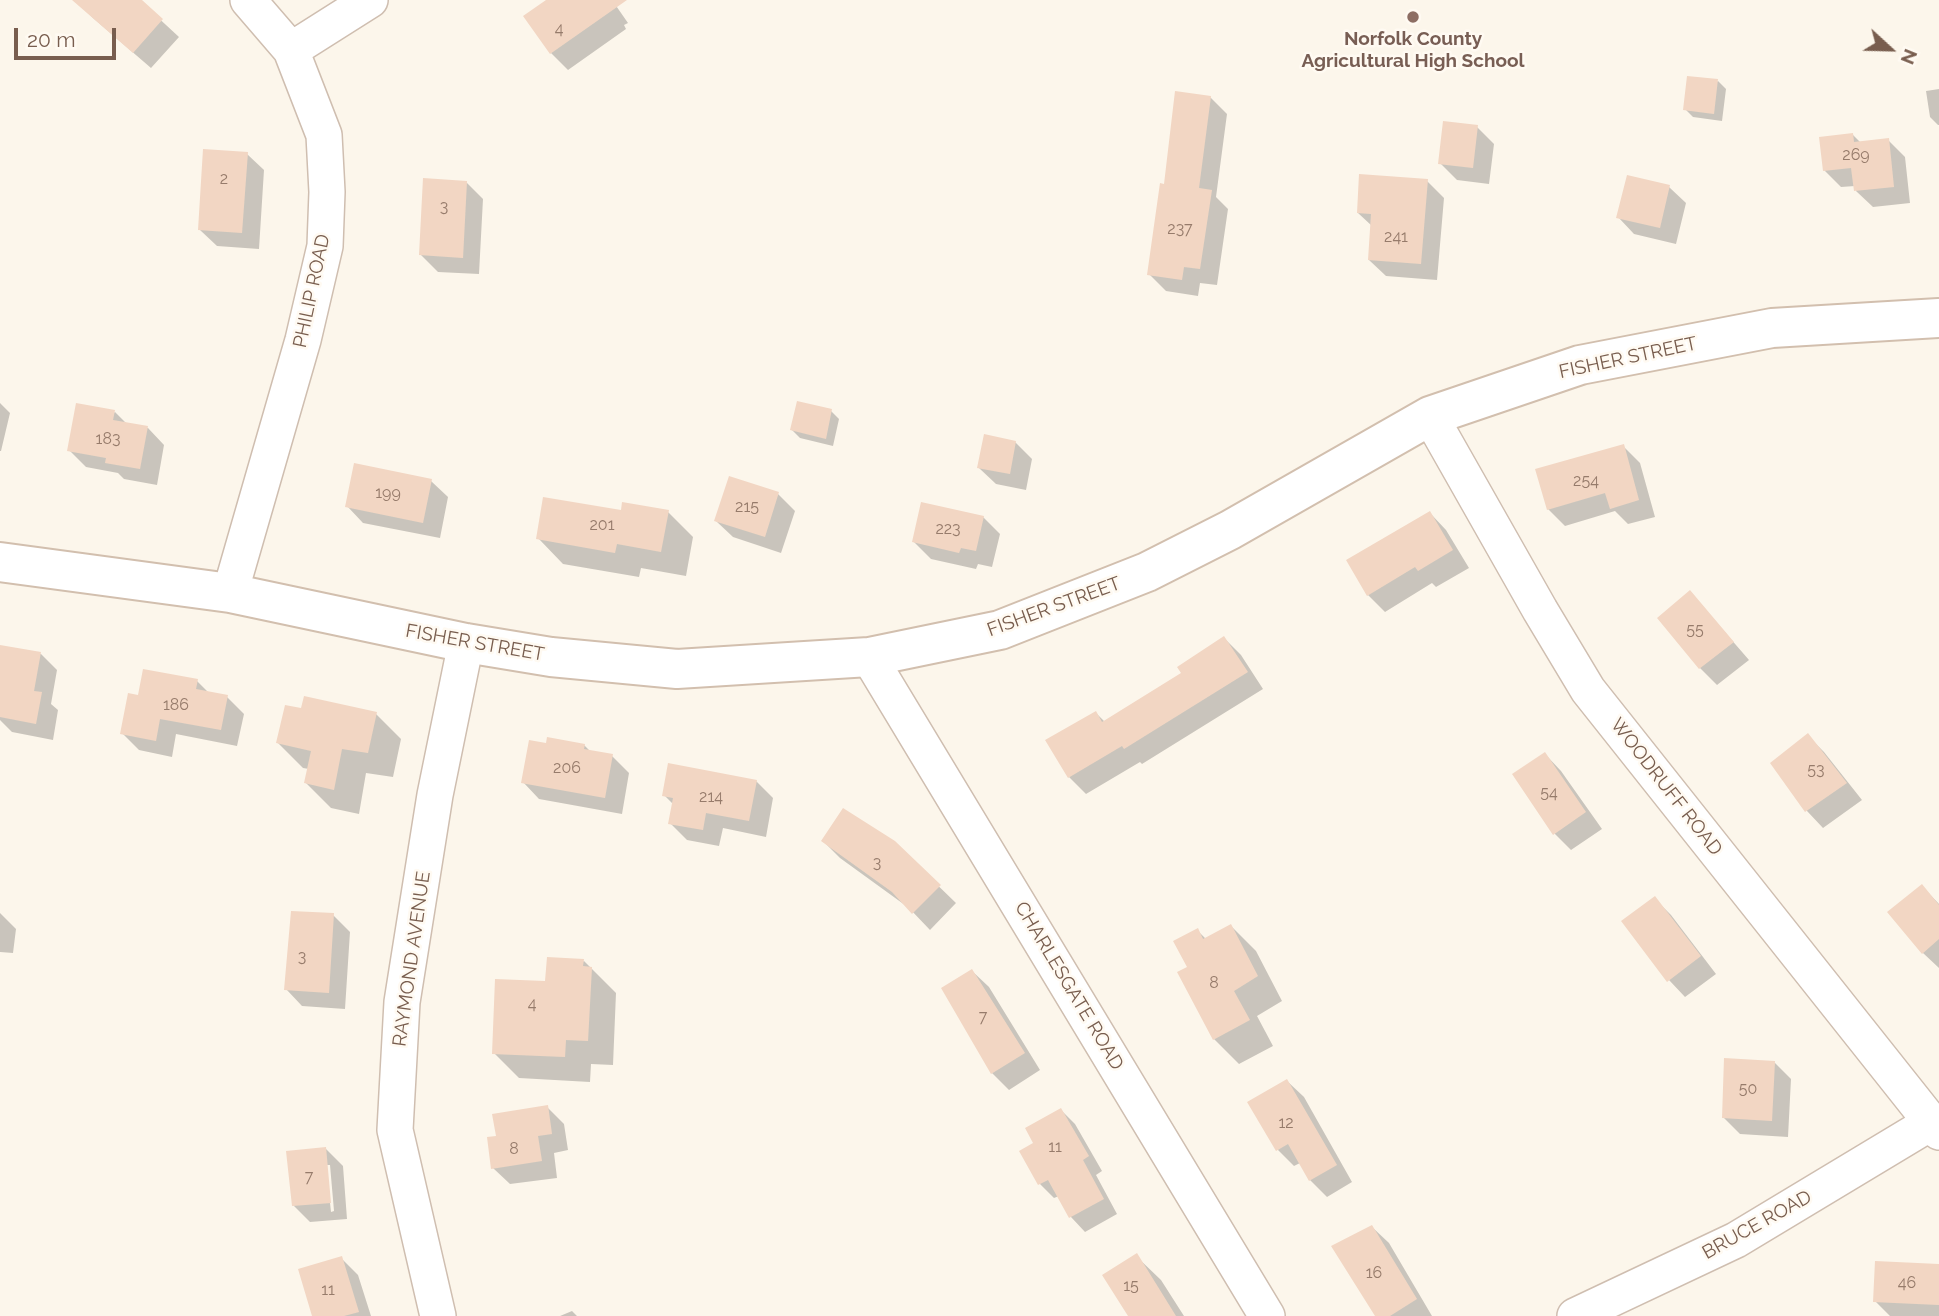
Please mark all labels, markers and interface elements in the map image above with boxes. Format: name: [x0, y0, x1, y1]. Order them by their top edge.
marker: Norfolk County Agricultural High School: [1405, 9, 1421, 25]
scale bar: [18, 14, 119, 58]
north arrow: [1855, 14, 1925, 84]
house number: 4: [555, 19, 563, 39]
text: 20 m: [27, 27, 75, 52]
place label: Norfolk County Agricultural High School: [1302, 28, 1524, 72]
text: N: [1897, 46, 1922, 68]
house number: 269: [1842, 145, 1870, 165]
house number: 2: [220, 169, 228, 189]
house number: 3: [440, 197, 448, 217]
house number: 237: [1167, 219, 1193, 239]
house number: 241: [1384, 227, 1408, 247]
street label: PHILIP ROAD: [289, 232, 335, 350]
street label: FISHER STREET: [1557, 332, 1699, 384]
house number: 183: [96, 429, 120, 449]
house number: 254: [1573, 471, 1599, 491]
house number: 199: [375, 483, 401, 503]
house number: 215: [735, 497, 759, 517]
house number: 201: [590, 515, 614, 535]
house number: 223: [935, 519, 961, 539]
street label: FISHER STREET: [984, 572, 1124, 642]
street label: FISHER STREET: [404, 620, 546, 666]
house number: 55: [1686, 620, 1704, 640]
house number: 186: [163, 695, 189, 715]
street label: WOODRUFF ROAD: [1605, 714, 1727, 860]
house number: 206: [553, 758, 581, 778]
house number: 53: [1807, 760, 1825, 780]
house number: 54: [1540, 783, 1558, 803]
house number: 214: [699, 787, 723, 807]
house number: 3: [873, 853, 881, 873]
street label: RAYMOND AVENUE: [388, 870, 436, 1048]
street label: CHARLESGATE ROAD: [1010, 898, 1128, 1074]
house number: 3: [298, 947, 306, 967]
house number: 8: [1209, 973, 1219, 993]
house number: 4: [528, 994, 536, 1014]
house number: 7: [979, 1007, 987, 1027]
house number: 50: [1739, 1079, 1757, 1099]
house number: 12: [1278, 1113, 1294, 1133]
house number: 11: [1048, 1137, 1062, 1157]
house number: 8: [509, 1139, 519, 1159]
house number: 7: [305, 1167, 313, 1187]
street label: BRUCE ROAD: [1698, 1186, 1816, 1264]
house number: 16: [1366, 1263, 1382, 1283]
house number: 46: [1898, 1273, 1916, 1293]
house number: 15: [1123, 1276, 1139, 1296]
house number: 11: [321, 1280, 335, 1300]

